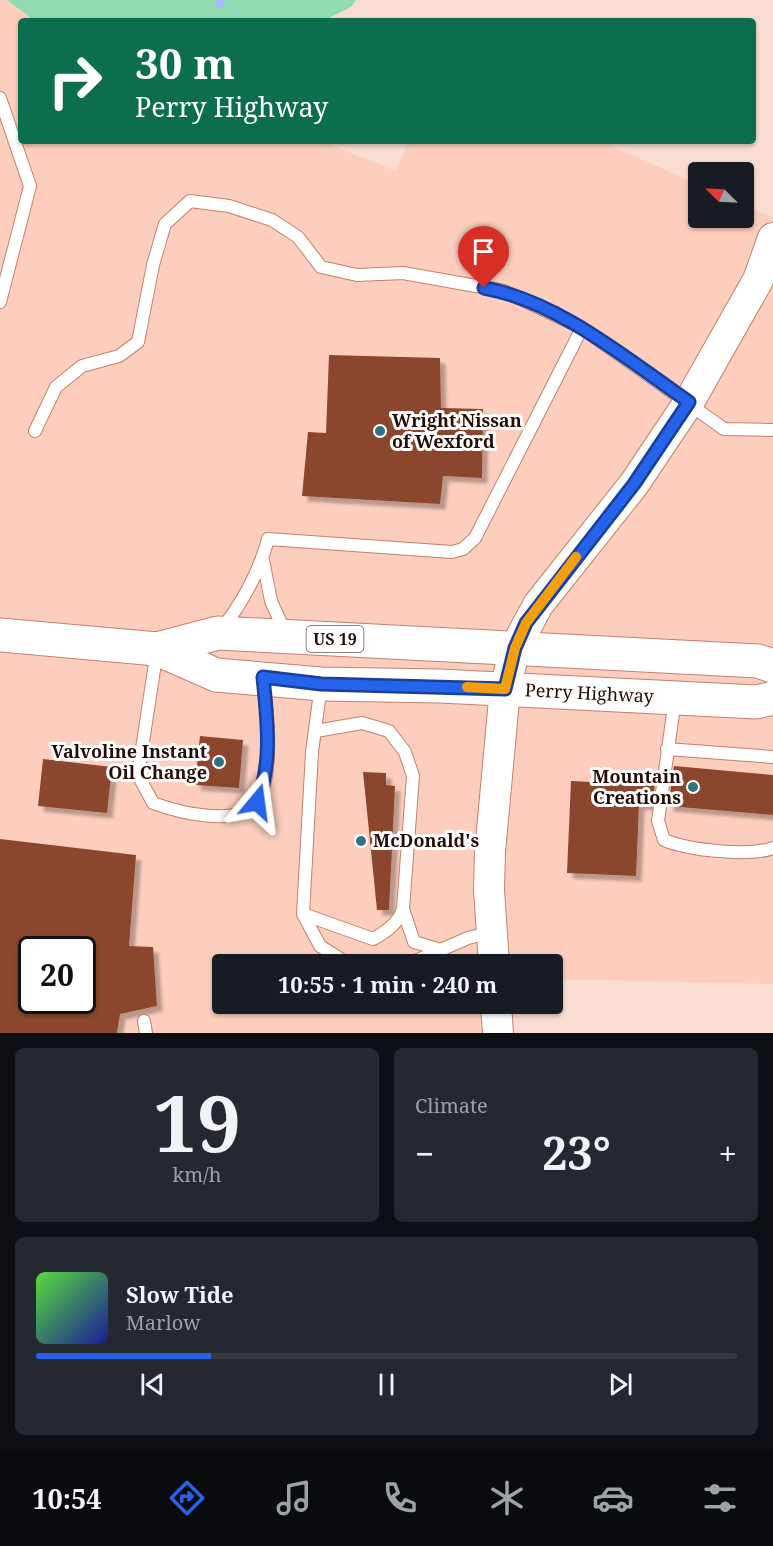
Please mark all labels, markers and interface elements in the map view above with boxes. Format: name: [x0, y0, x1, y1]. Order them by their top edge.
text: 30 m: [135, 34, 235, 91]
icon: right: [36, 42, 114, 120]
text: Perry Highway: [135, 88, 328, 125]
north arrow: [688, 162, 754, 228]
map controls: [688, 162, 754, 228]
pin: [458, 226, 509, 288]
icon: arrive: [467, 235, 500, 268]
place label: Wright Nissan of Wexford: [392, 408, 522, 453]
marker: Wright Nissan of Wexford: [373, 424, 387, 438]
road number: US 19: [306, 626, 364, 652]
street label: Perry Highway: [524, 677, 655, 708]
place label: Valvoline Instant Oil Change: [51, 739, 207, 784]
marker: Valvoline Instant Oil Change: [212, 755, 226, 769]
place label: Mountain Creations: [592, 764, 681, 809]
position arrow: [225, 770, 289, 834]
marker: Mountain Creations: [686, 780, 700, 794]
place label: McDonald's: [373, 828, 480, 852]
marker: McDonald's: [354, 834, 368, 848]
speed limit sign: 20: [18, 936, 96, 1014]
text: 10:55 · 1 min · 240 m: [278, 969, 497, 999]
text: 19: [153, 1069, 241, 1175]
text: Climate: [415, 1092, 488, 1119]
text: 23°: [542, 1122, 611, 1183]
text: −: [415, 1131, 434, 1176]
text: +: [719, 1131, 737, 1176]
text: km/h: [172, 1161, 222, 1188]
text: Slow Tide: [126, 1279, 234, 1309]
text: Marlow: [126, 1309, 200, 1336]
icon: previous: [136, 1368, 169, 1401]
icon: pause: [370, 1368, 403, 1401]
icon: next: [604, 1368, 637, 1401]
icon: directions: [166, 1477, 208, 1519]
icon: music: [273, 1477, 315, 1519]
icon: phone: [379, 1477, 421, 1519]
icon: climate: [486, 1477, 528, 1519]
icon: car: [592, 1477, 634, 1519]
icon: filters: [699, 1477, 741, 1519]
text: 10:54: [32, 1480, 102, 1517]

